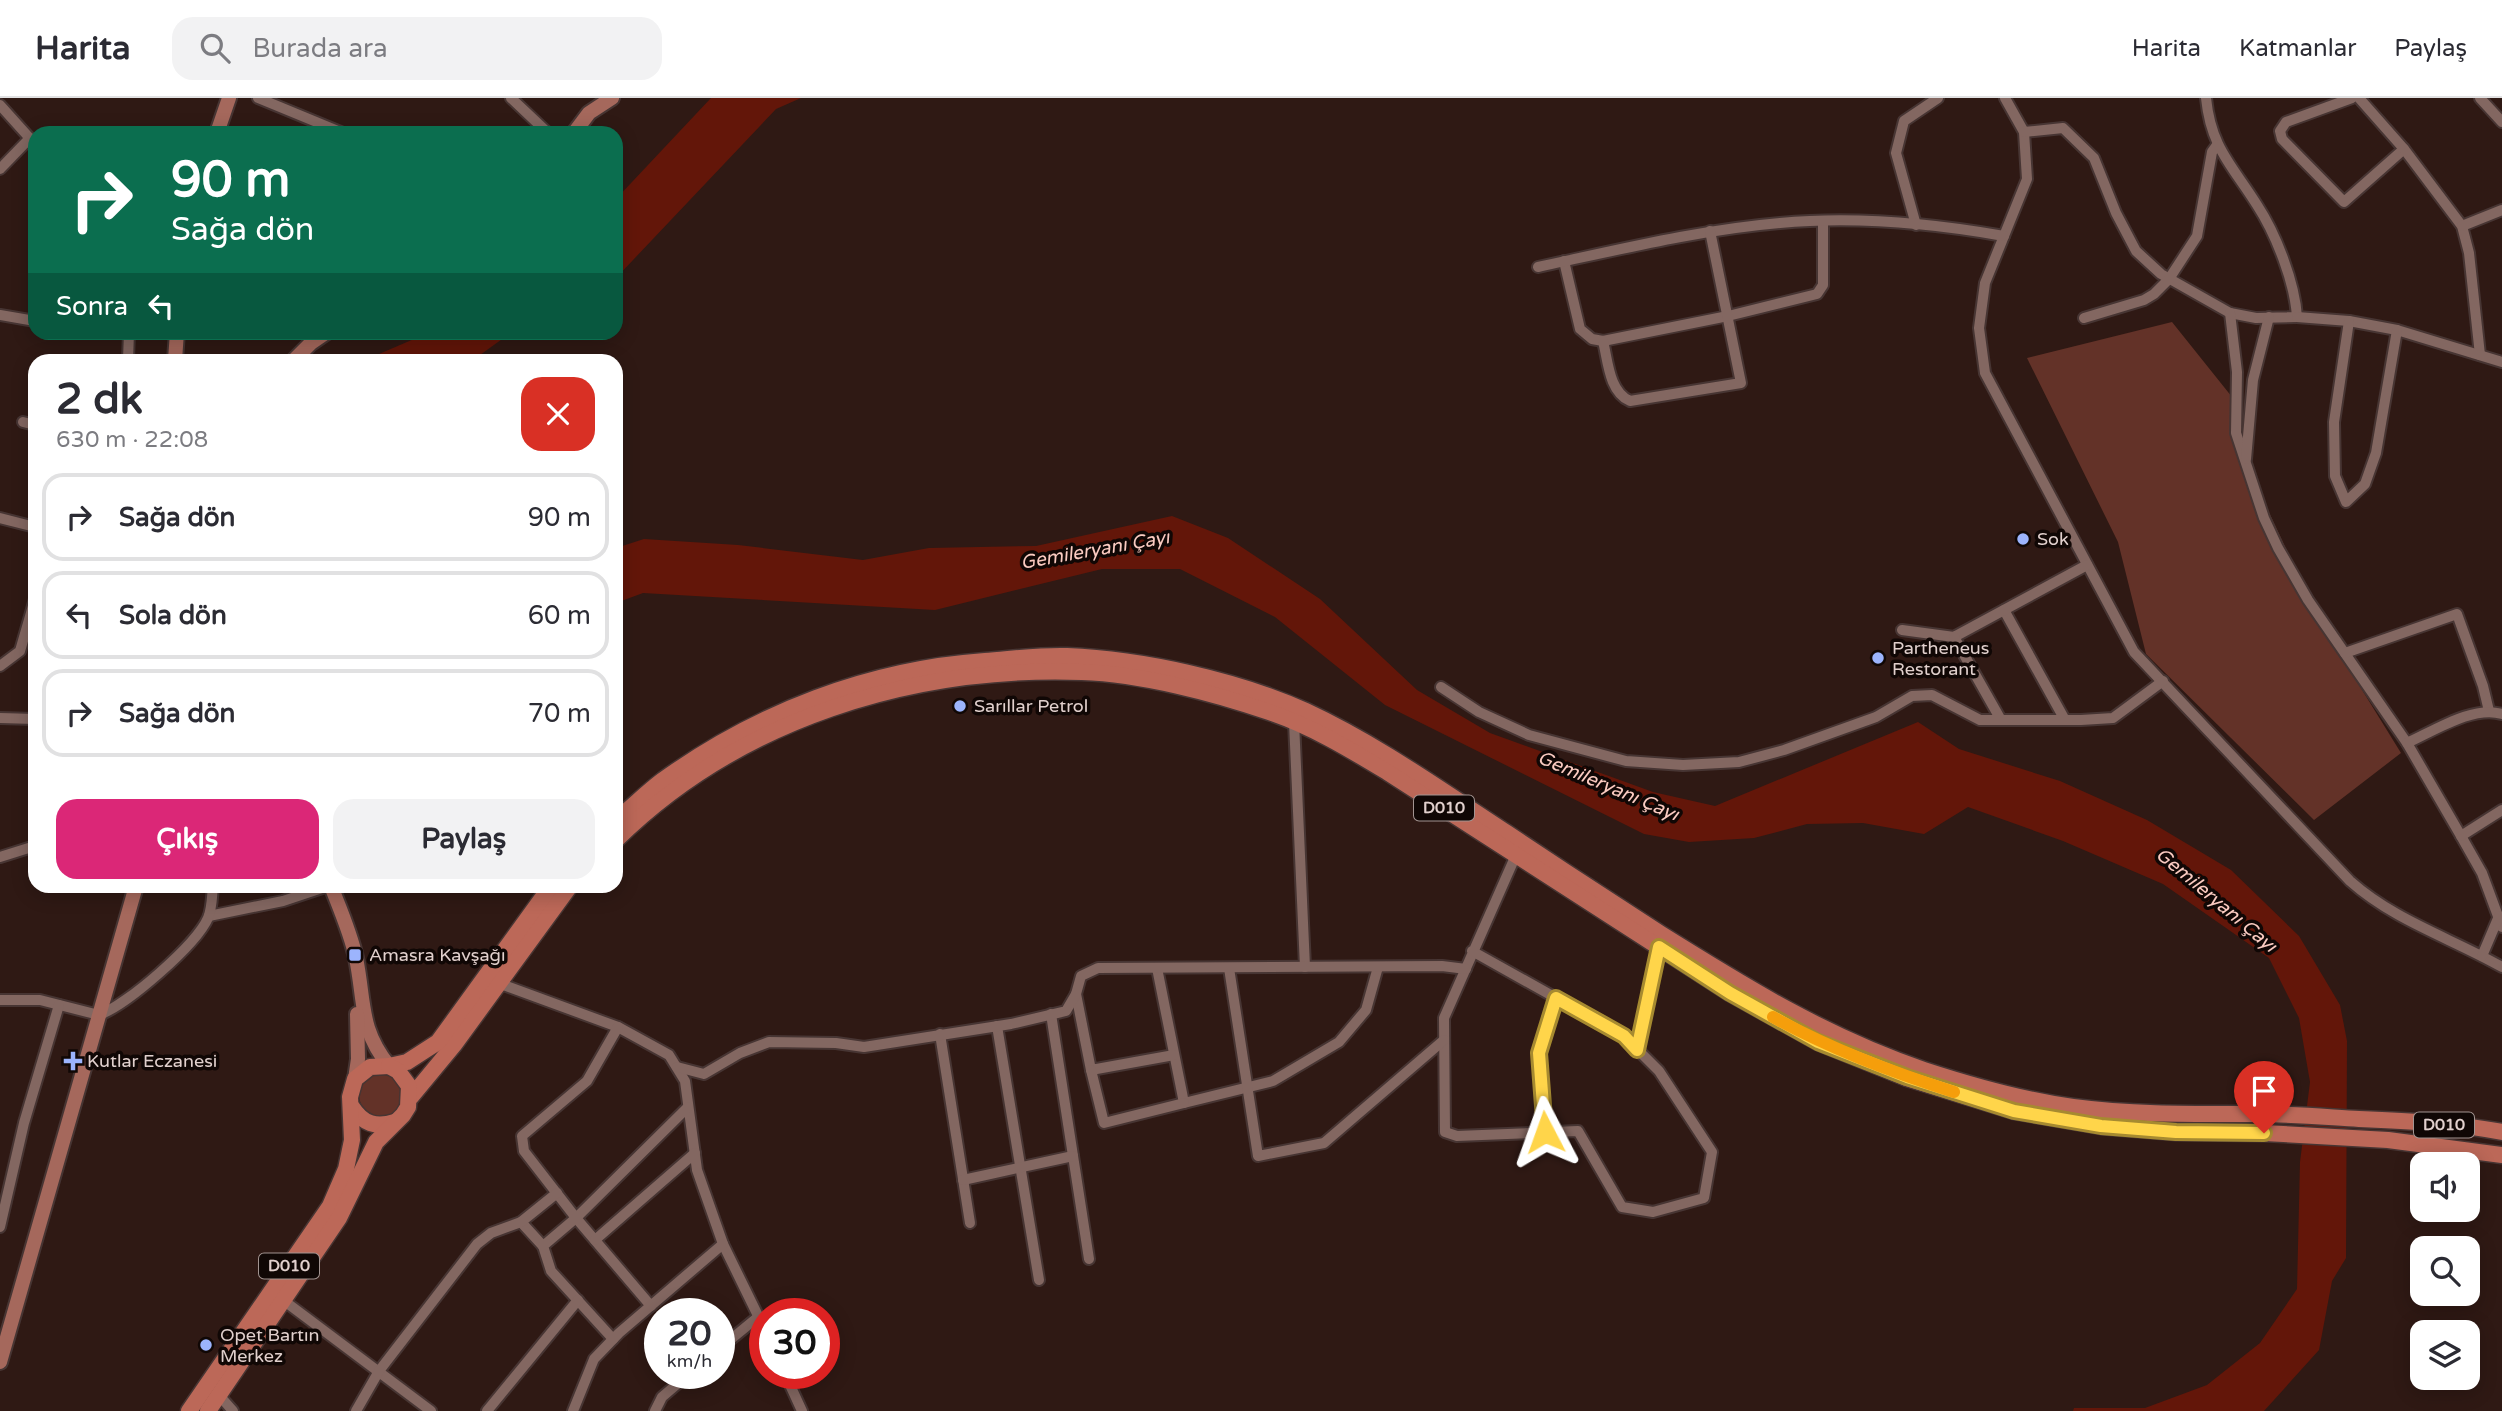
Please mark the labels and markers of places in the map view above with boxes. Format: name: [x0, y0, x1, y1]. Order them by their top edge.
place label: Sok: [2037, 528, 2069, 550]
marker: Sok: [2015, 531, 2031, 547]
place label: Partheneus Restorant: [1892, 637, 1989, 680]
marker: Partheneus Restorant: [1870, 650, 1886, 666]
place label: Sarıllar Petrol: [974, 695, 1088, 717]
marker: Sarıllar Petrol: [952, 698, 968, 714]
place label: Amasra Kavşağı: [369, 944, 505, 966]
marker: Amasra Kavşağı: [347, 947, 363, 963]
place label: Kutlar Eczanesi: [87, 1050, 217, 1072]
marker: Kutlar Eczanesi: [65, 1053, 81, 1069]
pin: [2234, 1061, 2294, 1133]
place label: Opet Bartın Merkez: [220, 1324, 319, 1367]
marker: Opet Bartın Merkez: [198, 1337, 214, 1353]

